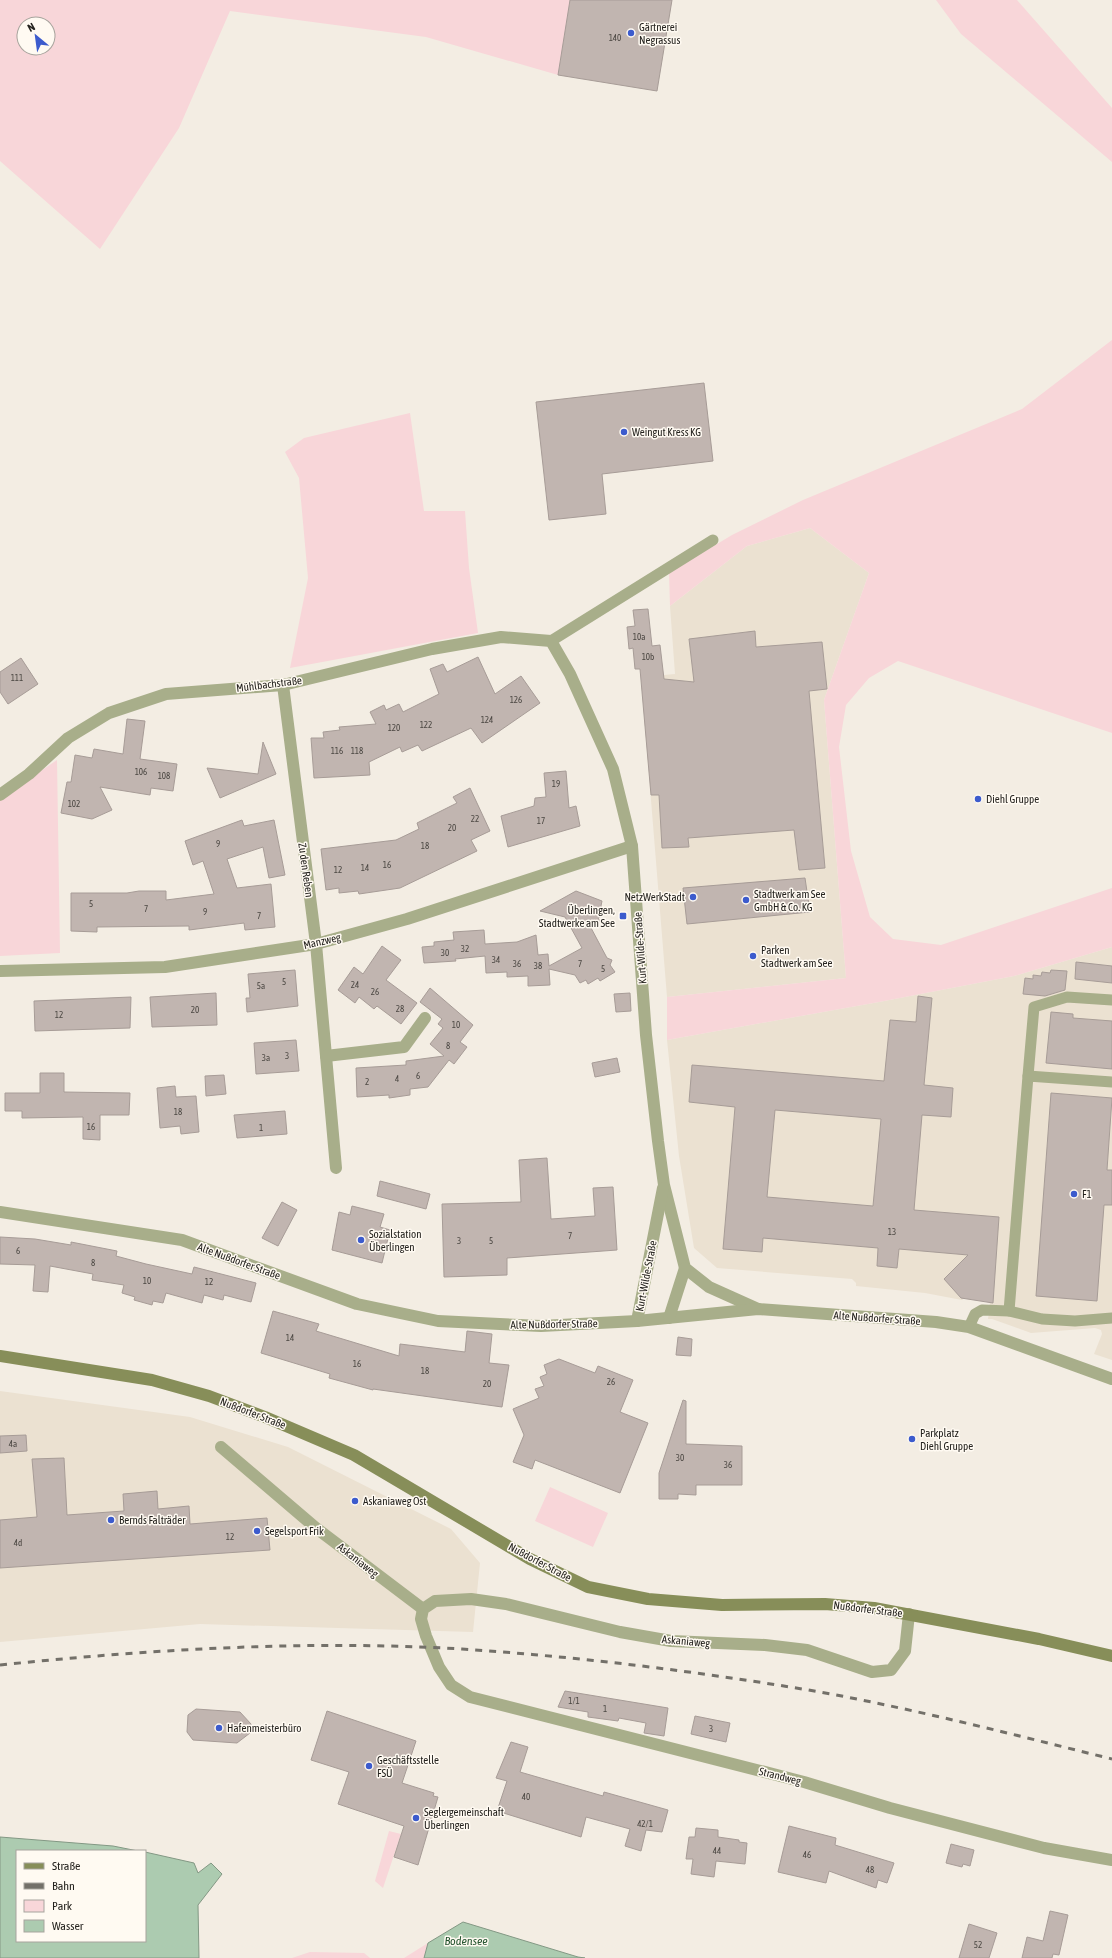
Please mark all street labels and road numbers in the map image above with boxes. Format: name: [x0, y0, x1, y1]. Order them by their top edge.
street label: Mühlbachstraße: [235, 674, 303, 694]
street label: Zu den Reben: [296, 842, 316, 898]
street label: Kurt-Wilde-Straße: [632, 912, 648, 984]
street label: Manzweg: [302, 931, 342, 951]
street label: Alte Nußdorfer Straße: [196, 1240, 282, 1282]
street label: Kurt-Wilde-Straße: [633, 1240, 659, 1312]
street label: Alte Nußdorfer Straße: [833, 1309, 921, 1327]
street label: Alte Nußdorfer Straße: [510, 1317, 598, 1331]
street label: Nußdorfer Straße: [218, 1395, 288, 1431]
street label: Askaniaweg: [335, 1540, 381, 1580]
street label: Nußdorfer Straße: [507, 1540, 573, 1584]
street label: Nußdorfer Straße: [833, 1599, 903, 1619]
street label: Askaniaweg: [661, 1633, 711, 1649]
street label: Strandweg: [758, 1765, 802, 1787]

